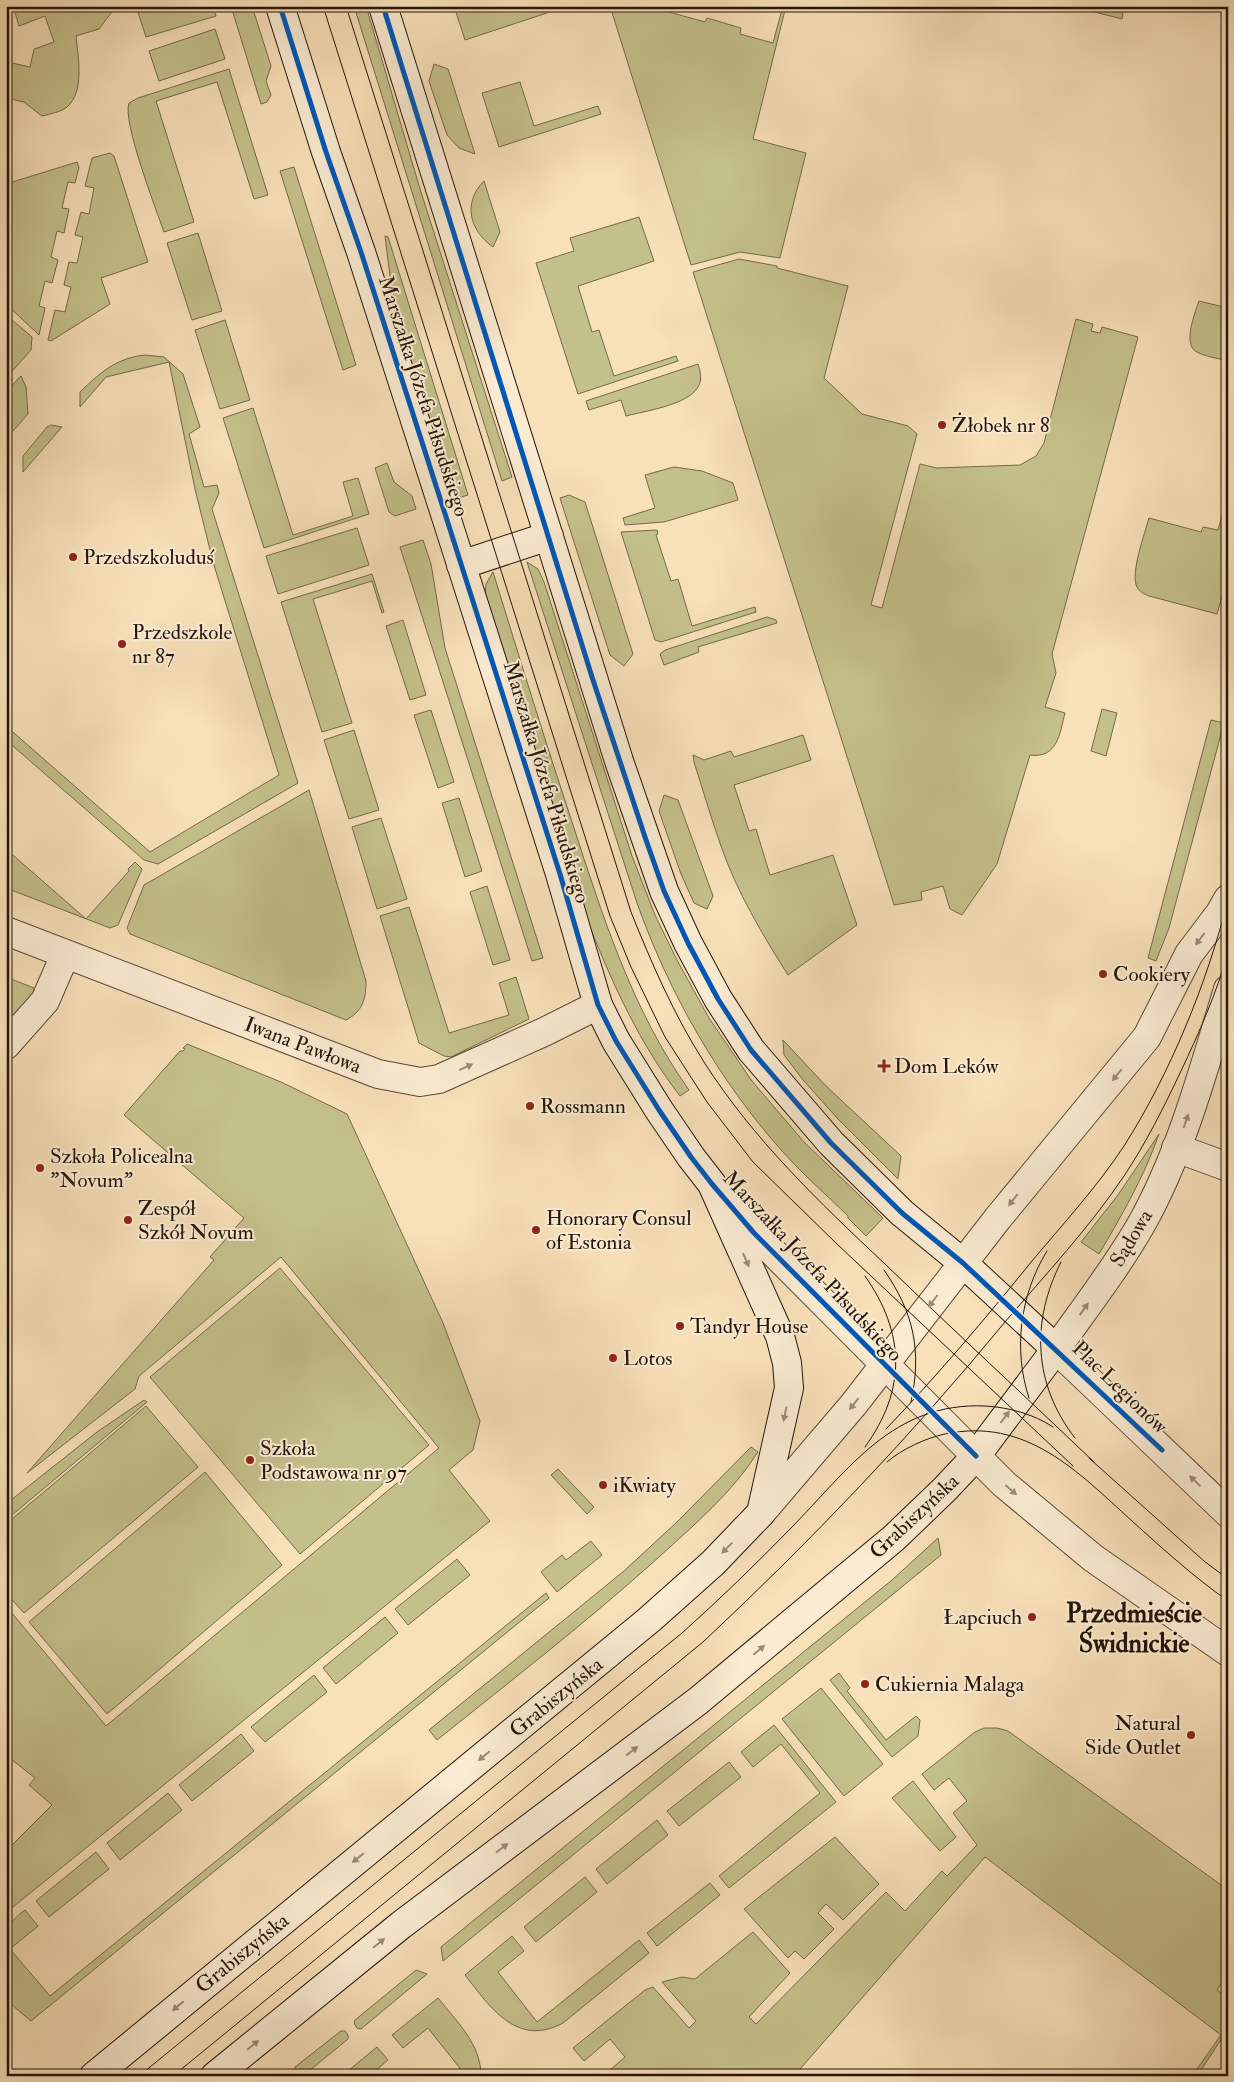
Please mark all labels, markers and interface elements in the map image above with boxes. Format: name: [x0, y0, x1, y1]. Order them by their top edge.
street label: Marszałka Józefa Piłsudskiego: [372, 272, 475, 520]
place label: Żłobek nr 8: [952, 412, 1050, 439]
marker: Żłobek nr 8: [936, 419, 948, 431]
place label: Przedszkoluduś: [83, 544, 215, 571]
marker: Przedszkoluduś: [67, 551, 79, 563]
place label: Przedszkole nr 87: [132, 619, 233, 670]
marker: Przedszkole nr 87: [116, 638, 128, 650]
street label: Marszałka Józefa Piłsudskiego: [497, 658, 596, 906]
one-way arrow: [1195, 932, 1206, 945]
place label: Cookiery: [1113, 961, 1191, 988]
marker: Cookiery: [1097, 968, 1109, 980]
street label: Iwana Pawłowa: [240, 1011, 366, 1080]
place label: Dom Leków: [894, 1053, 1000, 1080]
marker: Dom Leków: [878, 1060, 890, 1072]
one-way arrow: [459, 1062, 473, 1070]
one-way arrow: [1111, 1068, 1122, 1081]
place label: Rossmann: [540, 1093, 626, 1120]
marker: Rossmann: [524, 1100, 536, 1112]
one-way arrow: [1183, 1113, 1190, 1128]
place label: Szkoła Policealna "Novum": [50, 1143, 194, 1194]
marker: Szkoła Policealna "Novum": [34, 1162, 46, 1174]
street label: Marszałka Józefa Piłsudskiego: [717, 1165, 908, 1368]
one-way arrow: [1008, 1193, 1018, 1207]
place label: Zespół Szkół Novum: [138, 1195, 254, 1246]
street label: Sądowa: [1104, 1204, 1159, 1272]
place label: Honorary Consul of Estonia: [546, 1205, 692, 1256]
marker: Zespół Szkół Novum: [122, 1214, 134, 1226]
marker: Honorary Consul of Estonia: [530, 1224, 542, 1236]
one-way arrow: [743, 1253, 751, 1267]
one-way arrow: [928, 1294, 938, 1308]
one-way arrow: [1079, 1302, 1089, 1316]
place label: Tandyr House: [690, 1313, 809, 1340]
marker: Tandyr House: [674, 1320, 686, 1332]
street label: Plac Legionów: [1066, 1335, 1174, 1440]
place label: Lotos: [623, 1345, 672, 1372]
marker: Lotos: [607, 1352, 619, 1364]
one-way arrow: [849, 1397, 860, 1410]
one-way arrow: [781, 1406, 789, 1421]
one-way arrow: [1000, 1410, 1010, 1424]
place label: Szkoła Podstawowa nr 97: [260, 1435, 407, 1486]
marker: Szkoła Podstawowa nr 97: [244, 1454, 256, 1466]
street label: Grabiszyńska: [864, 1468, 965, 1565]
place label: iKwiaty: [613, 1472, 677, 1499]
one-way arrow: [1189, 1475, 1201, 1487]
marker: iKwiaty: [597, 1479, 609, 1491]
one-way arrow: [1004, 1484, 1017, 1495]
one-way arrow: [721, 1542, 733, 1554]
district label: Przedmieście Świdnickie: [1066, 1598, 1202, 1660]
place label: Łapciuch: [943, 1604, 1022, 1631]
marker: Łapciuch: [1026, 1611, 1038, 1623]
one-way arrow: [753, 1645, 766, 1656]
street label: Grabiszyńska: [504, 1651, 609, 1743]
place label: Cukiernia Malaga: [875, 1671, 1025, 1698]
marker: Cukiernia Malaga: [859, 1678, 871, 1690]
place label: Natural Side Outlet: [1085, 1710, 1182, 1761]
marker: Natural Side Outlet: [1185, 1729, 1197, 1741]
one-way arrow: [625, 1745, 638, 1756]
one-way arrow: [478, 1750, 491, 1761]
one-way arrow: [495, 1843, 508, 1854]
one-way arrow: [352, 1853, 365, 1864]
street label: Grabiszyńska: [190, 1907, 295, 1999]
one-way arrow: [373, 1937, 386, 1948]
one-way arrow: [172, 2000, 185, 2011]
one-way arrow: [246, 2040, 259, 2051]

